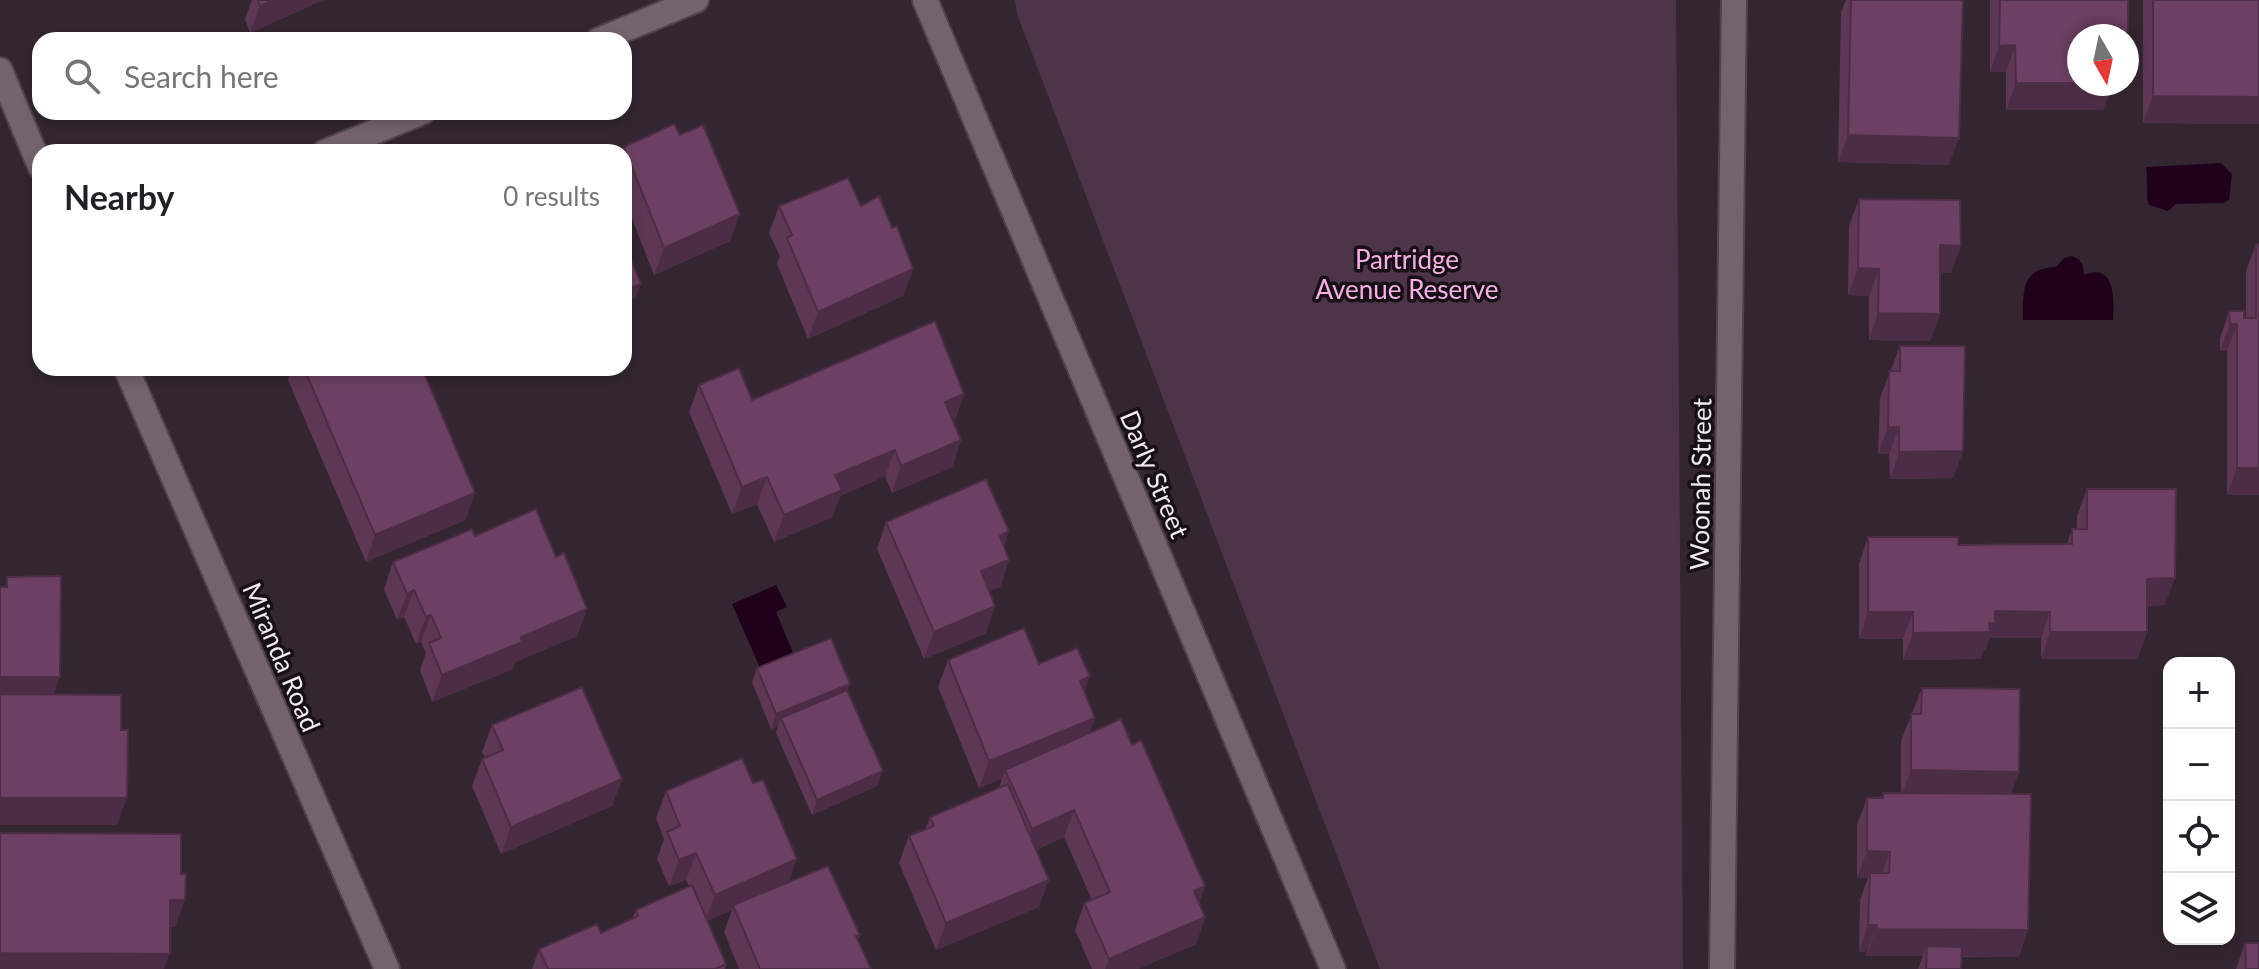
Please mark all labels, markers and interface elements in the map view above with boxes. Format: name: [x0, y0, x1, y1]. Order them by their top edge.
north arrow: [2067, 24, 2139, 96]
search box: [32, 32, 632, 120]
icon: search: [60, 54, 104, 98]
text: Search here: [124, 58, 279, 94]
text: Nearby: [64, 176, 175, 217]
text: 0 results: [503, 180, 600, 212]
park label: Partridge Avenue Reserve: [1315, 243, 1499, 305]
street label: Woonah Street: [1683, 397, 1718, 570]
street label: Darly Street: [1114, 405, 1197, 543]
street label: Miranda Road: [236, 578, 328, 736]
map controls: [2163, 657, 2235, 945]
button: +: [2163, 657, 2235, 729]
button: −: [2163, 729, 2235, 801]
button: locate: [2163, 801, 2235, 873]
button: layers: [2163, 873, 2235, 945]

